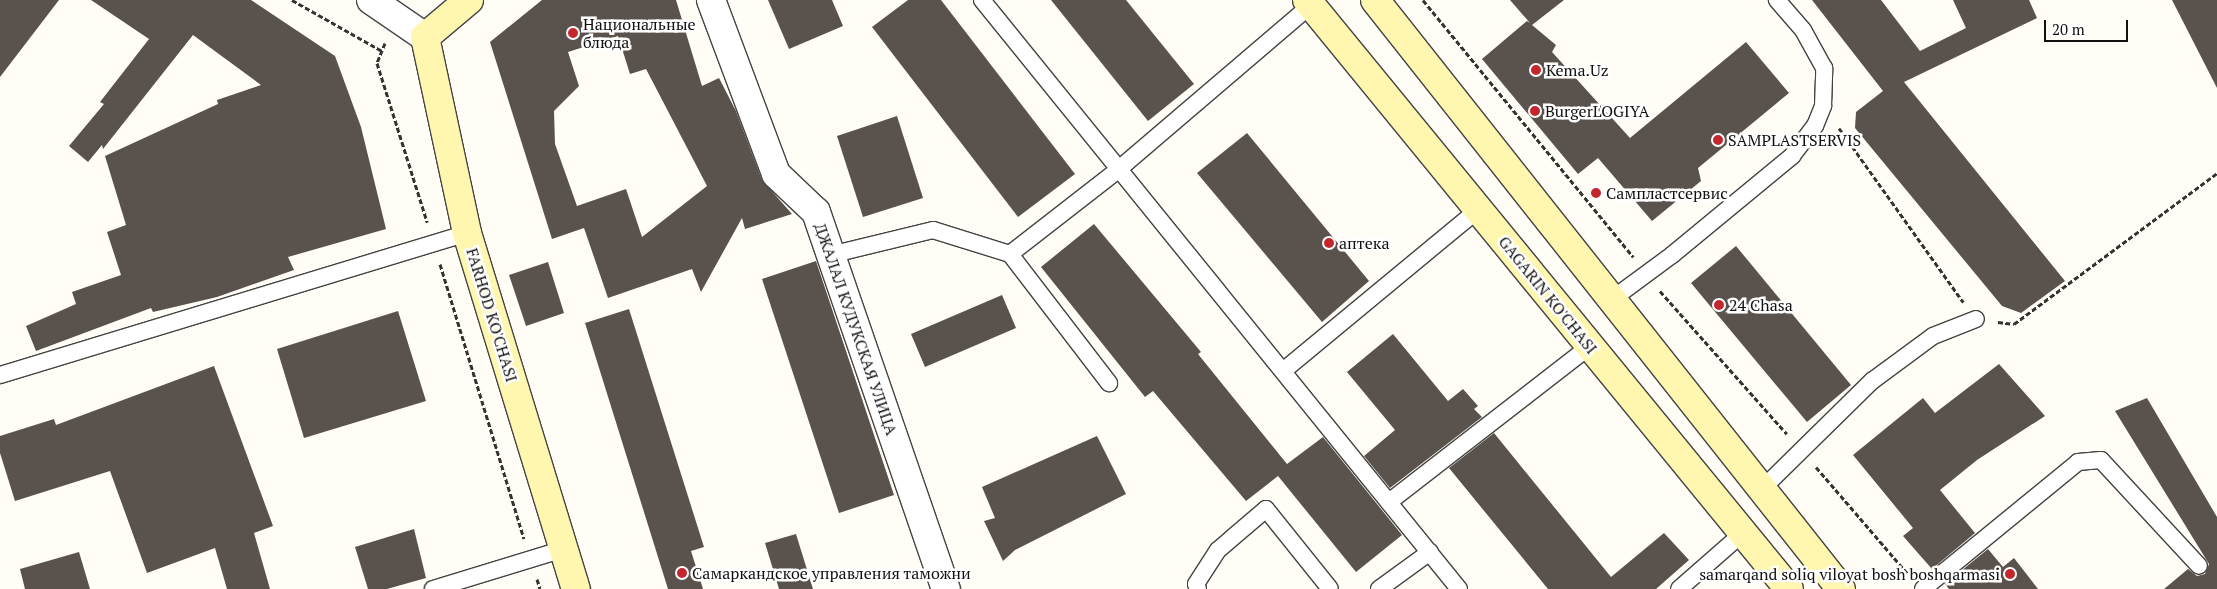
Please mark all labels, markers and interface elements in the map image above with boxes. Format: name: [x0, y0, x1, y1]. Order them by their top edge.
scale bar: [2047, 10, 2131, 42]
place label: Национальные блюда: [583, 14, 696, 52]
text: 20 m: [2052, 19, 2085, 39]
marker: Национальные блюда: [567, 27, 579, 39]
place label: Kema.Uz: [1546, 60, 1609, 80]
marker: Kema.Uz: [1530, 64, 1542, 76]
place label: BurgerLOGIYA: [1545, 101, 1649, 121]
marker: BurgerLOGIYA: [1529, 105, 1541, 117]
place label: SAMPLASTSERVIS: [1728, 130, 1861, 150]
marker: SAMPLASTSERVIS: [1712, 134, 1724, 146]
place label: Сампластсервис: [1606, 183, 1728, 203]
marker: Сампластсервис: [1590, 187, 1602, 199]
street label: ДЖАЛАЛ КУДУКСКАЯ УЛИЦА: [811, 220, 901, 438]
street label: GAGARIN KO'CHASI: [1495, 232, 1601, 358]
place label: аптека: [1339, 233, 1390, 253]
marker: аптека: [1323, 237, 1335, 249]
street label: FARHOD KO'CHASI: [463, 246, 521, 384]
place label: 24 Chasa: [1729, 295, 1793, 315]
marker: 24 Chasa: [1713, 299, 1725, 311]
place label: Самаркандское управления таможни: [692, 563, 971, 583]
place label: samarqand soliq viloyat bosh boshqarmasi: [1699, 564, 2000, 584]
marker: Самаркандское управления таможни: [676, 567, 688, 579]
marker: samarqand soliq viloyat bosh boshqarmasi: [2004, 568, 2016, 580]

